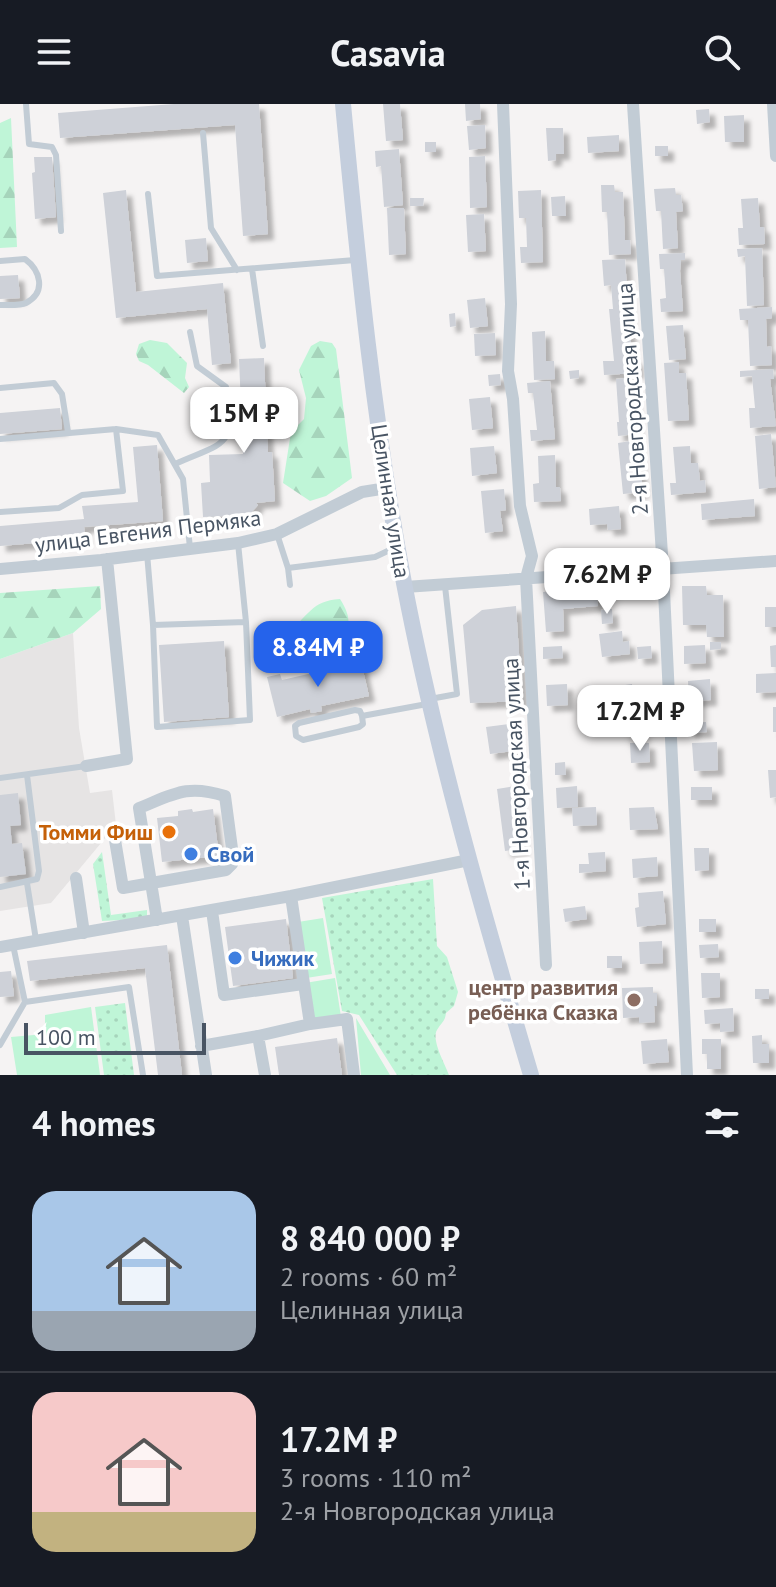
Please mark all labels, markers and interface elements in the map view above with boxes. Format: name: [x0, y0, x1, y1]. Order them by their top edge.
text: Casavia: [330, 29, 446, 76]
icon: menu: [32, 30, 76, 74]
icon: search: [700, 30, 744, 74]
street label: 2-я Новгородская улица: [610, 282, 654, 516]
pin: 15M ₽: [188, 387, 300, 455]
text: 15M ₽: [208, 396, 280, 429]
street label: Целинная улица: [365, 422, 417, 580]
street label: улица Евгения Пермяка: [33, 503, 263, 559]
pin: 7.62M ₽: [533, 548, 681, 616]
text: 7.62M ₽: [562, 557, 652, 590]
pin: 8.84M ₽: [244, 621, 392, 689]
text: 8.84M ₽: [272, 630, 364, 663]
street label: 1-я Новгородская улица: [496, 657, 536, 891]
pin: 17.2M ₽: [566, 685, 714, 753]
text: 17.2M ₽: [595, 694, 685, 727]
place label: Томми Фиш: [39, 818, 153, 846]
marker: Томми Фиш: [160, 823, 178, 841]
place label: Свой: [207, 840, 254, 868]
marker: Свой: [182, 845, 200, 863]
place label: Чижик: [251, 944, 315, 972]
marker: Чижик: [226, 949, 244, 967]
place label: центр развития ребёнка Сказка: [468, 973, 618, 1026]
marker: центр развития ребёнка Сказка: [625, 991, 643, 1009]
scale bar: [24, 1019, 206, 1055]
text: 100 m: [36, 1023, 96, 1051]
text: 4 homes: [32, 1101, 156, 1145]
icon: filters: [700, 1101, 744, 1145]
text: 8 840 000 ₽: [280, 1216, 460, 1260]
icon: home: [96, 1223, 192, 1319]
text: 2 rooms · 60 m²: [280, 1260, 457, 1293]
text: Целинная улица: [280, 1293, 464, 1326]
text: 17.2M ₽: [280, 1417, 397, 1461]
icon: home: [96, 1424, 192, 1520]
text: 3 rooms · 110 m²: [280, 1461, 472, 1494]
text: 2-я Новгородская улица: [280, 1494, 555, 1527]

